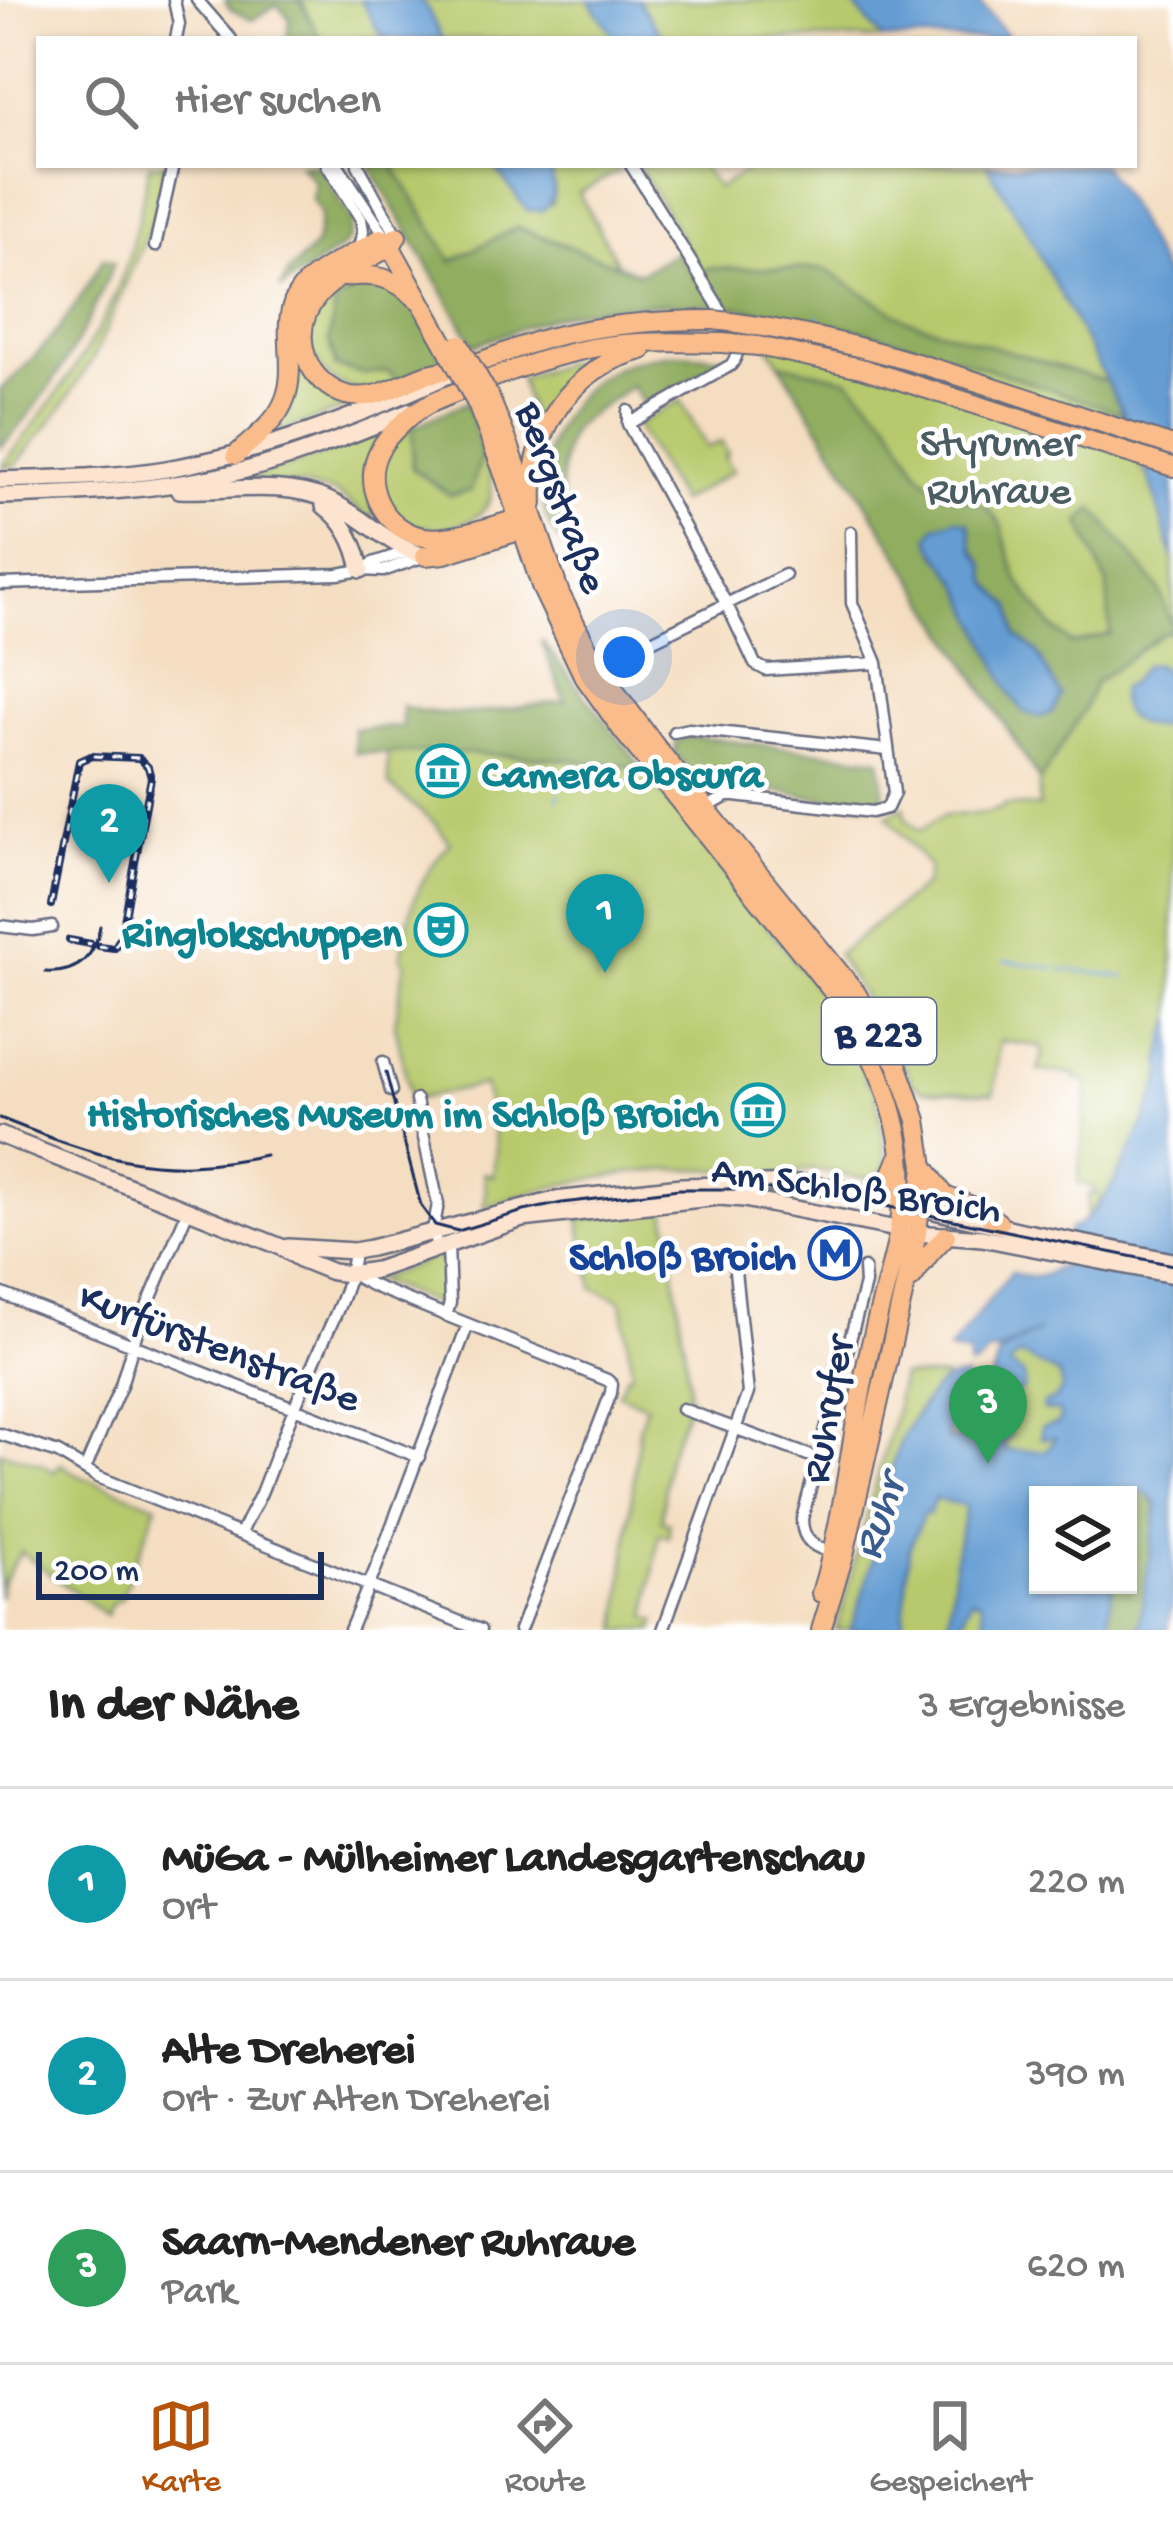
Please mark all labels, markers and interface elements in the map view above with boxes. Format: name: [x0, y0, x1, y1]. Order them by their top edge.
search box: [36, 36, 1137, 168]
icon: search: [78, 69, 144, 135]
text: Hier suchen: [174, 76, 381, 129]
street label: Bergstraße: [500, 395, 616, 602]
park label: Styrumer Ruhraue: [920, 422, 1081, 519]
your location: [594, 627, 654, 687]
museum icon: Camera Obscura: [415, 743, 471, 799]
place label: Camera Obscura: [482, 754, 765, 803]
pin: 2: [70, 784, 148, 883]
pin: 1: [566, 874, 644, 973]
theatre icon: Ringlokschuppen: [413, 902, 469, 958]
place label: Ringlokschuppen: [122, 913, 403, 962]
road number: B 223: [822, 998, 936, 1064]
museum icon: Historisches Museum im Schloß Broich: [730, 1082, 786, 1138]
place label: Historisches Museum im Schloß Broich: [87, 1093, 719, 1142]
street label: Am Schloß Broich: [708, 1149, 1004, 1238]
metro station icon: Schloß Broich: [807, 1225, 863, 1281]
place label: Schloß Broich: [569, 1236, 796, 1285]
street label: Kurfürstenstraße: [71, 1275, 367, 1428]
street label: Ruhrufer: [794, 1330, 869, 1488]
pin: 3: [949, 1365, 1027, 1464]
water label: Ruhr: [844, 1462, 923, 1567]
map controls: [1029, 1486, 1137, 1594]
button: layers: [1029, 1486, 1137, 1594]
scale bar: [36, 1546, 324, 1599]
text: 200 m: [54, 1554, 139, 1592]
text: In der Nähe: [48, 1678, 298, 1738]
text: 3 Ergebnisse: [919, 1685, 1125, 1731]
text: MüGa - Mülheimer Landesgartenschau: [162, 1834, 865, 1887]
text: 1: [79, 1861, 95, 1907]
text: 220 m: [1028, 1861, 1125, 1907]
text: Ort: [162, 1887, 215, 1933]
text: Alte Dreherei: [162, 2026, 416, 2079]
text: 2: [77, 2053, 97, 2099]
text: 390 m: [1026, 2053, 1125, 2099]
text: Ort · Zur Alten Dreherei: [162, 2079, 551, 2125]
text: Saarn-Mendener Ruhraue: [162, 2218, 635, 2271]
text: 3: [77, 2245, 97, 2291]
text: 620 m: [1027, 2245, 1125, 2291]
text: Park: [162, 2271, 236, 2317]
tab: Karte: [142, 2393, 221, 2503]
tab: Route: [505, 2393, 585, 2503]
tab: Gespeichert: [869, 2393, 1031, 2503]

